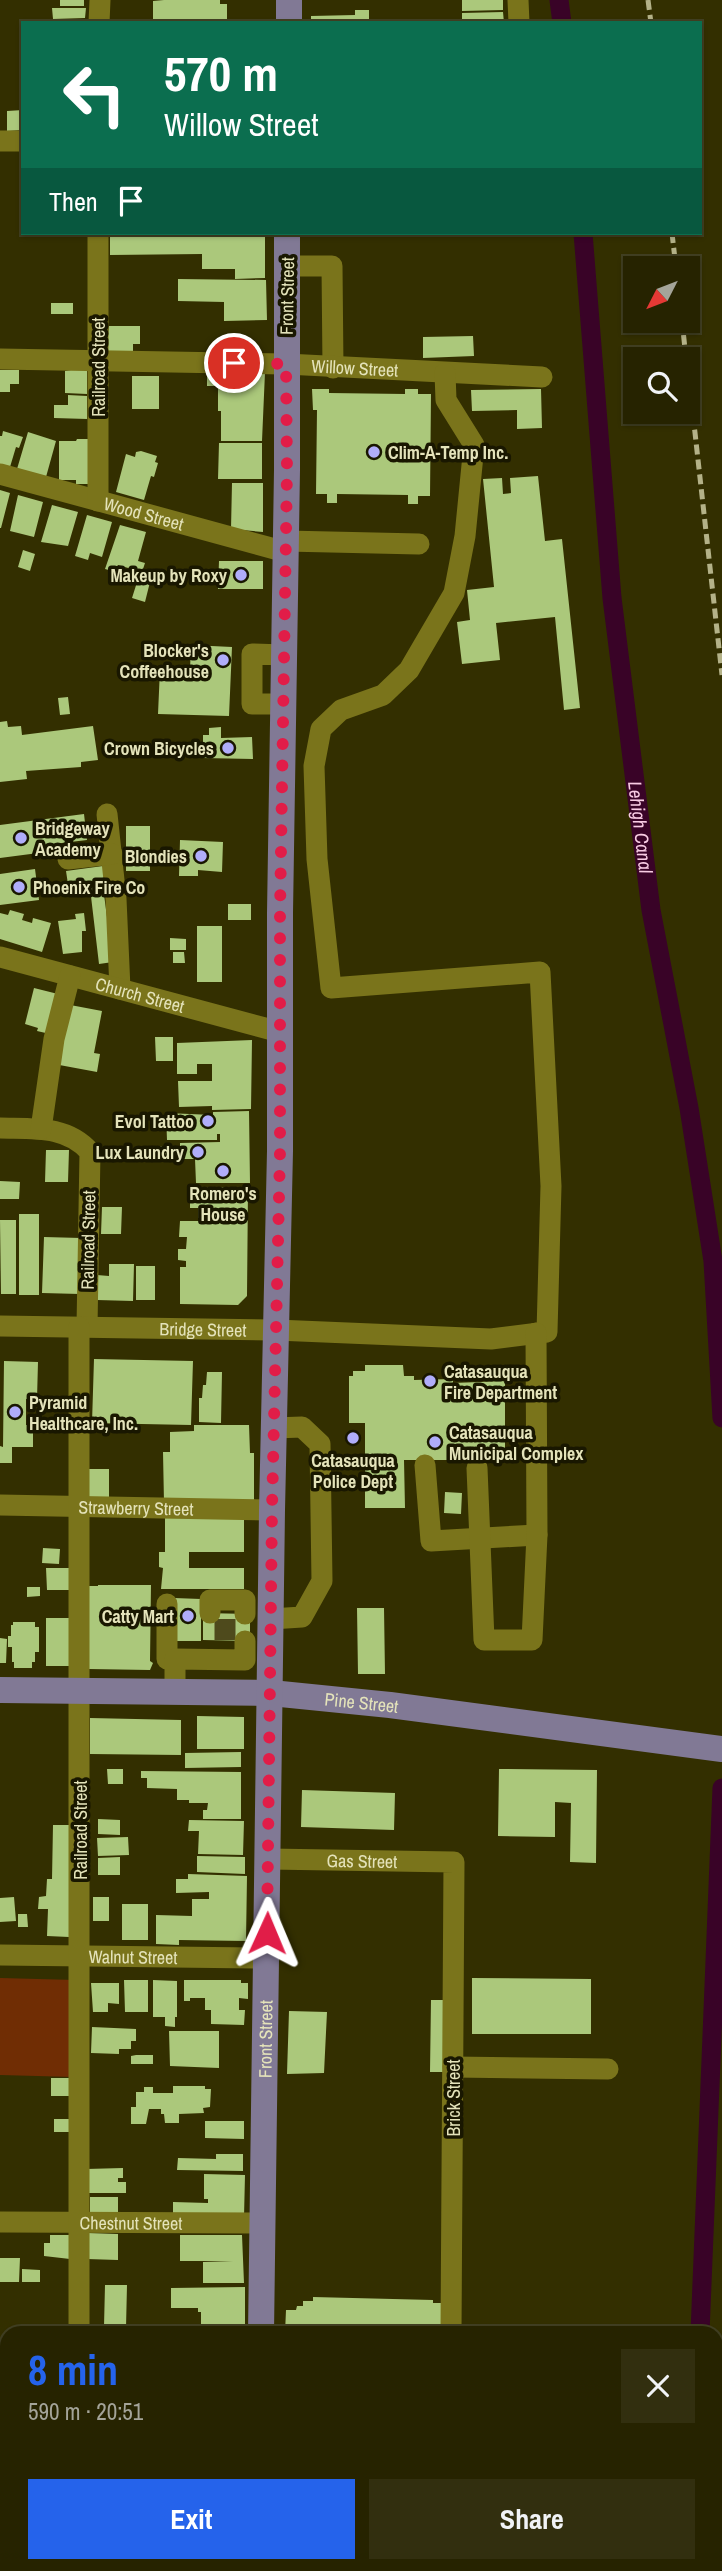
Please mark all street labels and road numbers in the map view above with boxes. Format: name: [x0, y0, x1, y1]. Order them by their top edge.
street label: Front Street: [274, 257, 300, 335]
street label: Railroad Street: [86, 317, 111, 417]
street label: Willow Street: [311, 353, 399, 382]
street label: Wood Street: [101, 490, 187, 536]
street label: Church Street: [93, 971, 187, 1018]
street label: Railroad Street: [75, 1190, 101, 1290]
street label: Bridge Street: [159, 1316, 247, 1342]
street label: Strawberry Street: [78, 1494, 194, 1521]
street label: Pine Street: [323, 1686, 400, 1718]
street label: Railroad Street: [68, 1780, 93, 1880]
street label: Gas Street: [326, 1847, 398, 1874]
street label: Walnut Street: [88, 1943, 178, 1969]
street label: Front Street: [252, 2000, 278, 2078]
street label: Brick Street: [441, 2059, 466, 2137]
street label: Chestnut Street: [80, 2210, 182, 2235]

